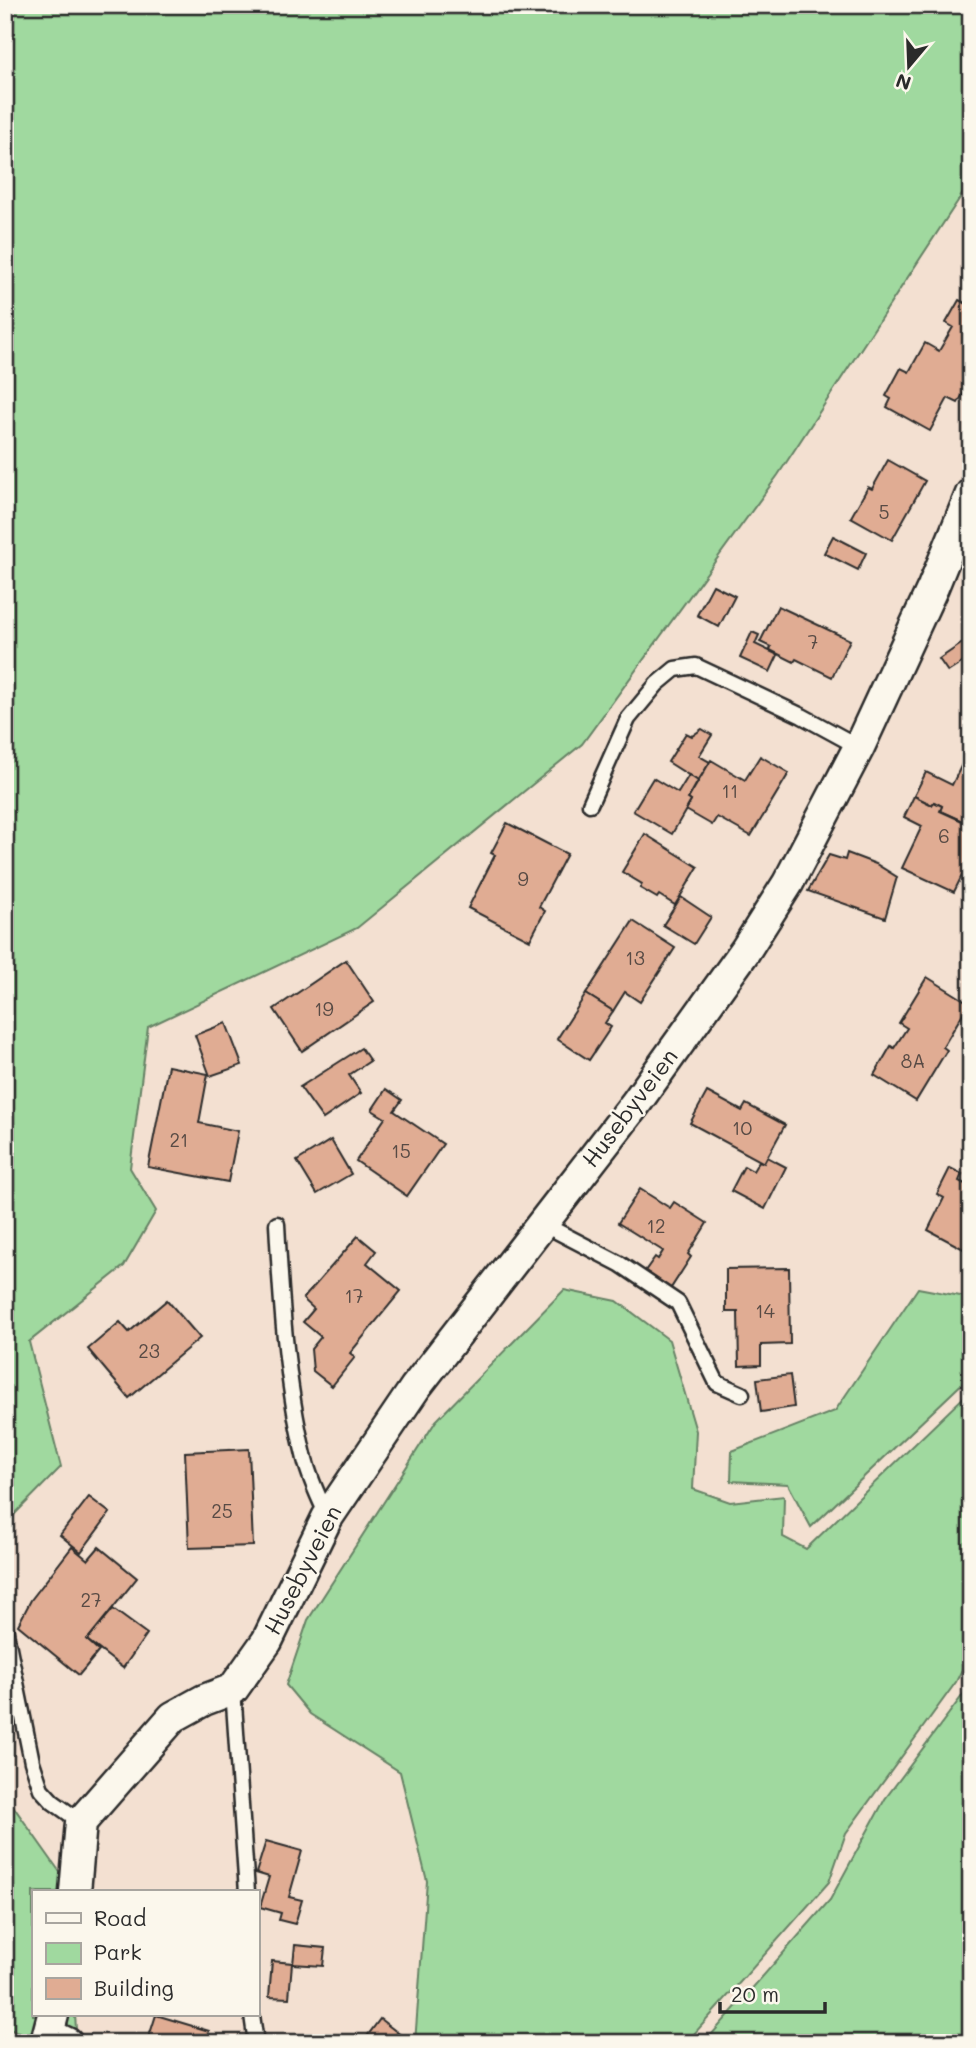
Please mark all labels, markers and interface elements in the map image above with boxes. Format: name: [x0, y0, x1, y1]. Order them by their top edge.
north arrow: [874, 32, 944, 102]
text: N: [892, 68, 914, 97]
house number: 5: [878, 499, 890, 524]
house number: 7: [808, 629, 818, 654]
house number: 11: [722, 778, 739, 803]
house number: 6: [938, 823, 950, 848]
house number: 9: [517, 866, 529, 891]
house number: 13: [625, 945, 645, 970]
house number: 19: [314, 996, 334, 1021]
street label: Husebyveien: [575, 1042, 684, 1173]
house number: 8A: [901, 1048, 925, 1073]
house number: 10: [732, 1115, 752, 1140]
house number: 21: [169, 1127, 189, 1152]
house number: 15: [391, 1138, 411, 1163]
house number: 12: [646, 1213, 666, 1238]
house number: 17: [344, 1283, 364, 1308]
house number: 14: [755, 1298, 775, 1323]
house number: 23: [138, 1338, 160, 1363]
house number: 25: [211, 1498, 233, 1523]
street label: Husebyveien: [257, 1500, 348, 1639]
house number: 27: [80, 1587, 102, 1612]
legend: [32, 1890, 259, 2016]
text: Road: [94, 1904, 146, 1931]
text: Park: [94, 1938, 142, 1965]
scale bar: [720, 1971, 825, 2015]
text: Building: [94, 1974, 174, 2001]
text: 20 m: [731, 1980, 779, 2007]

